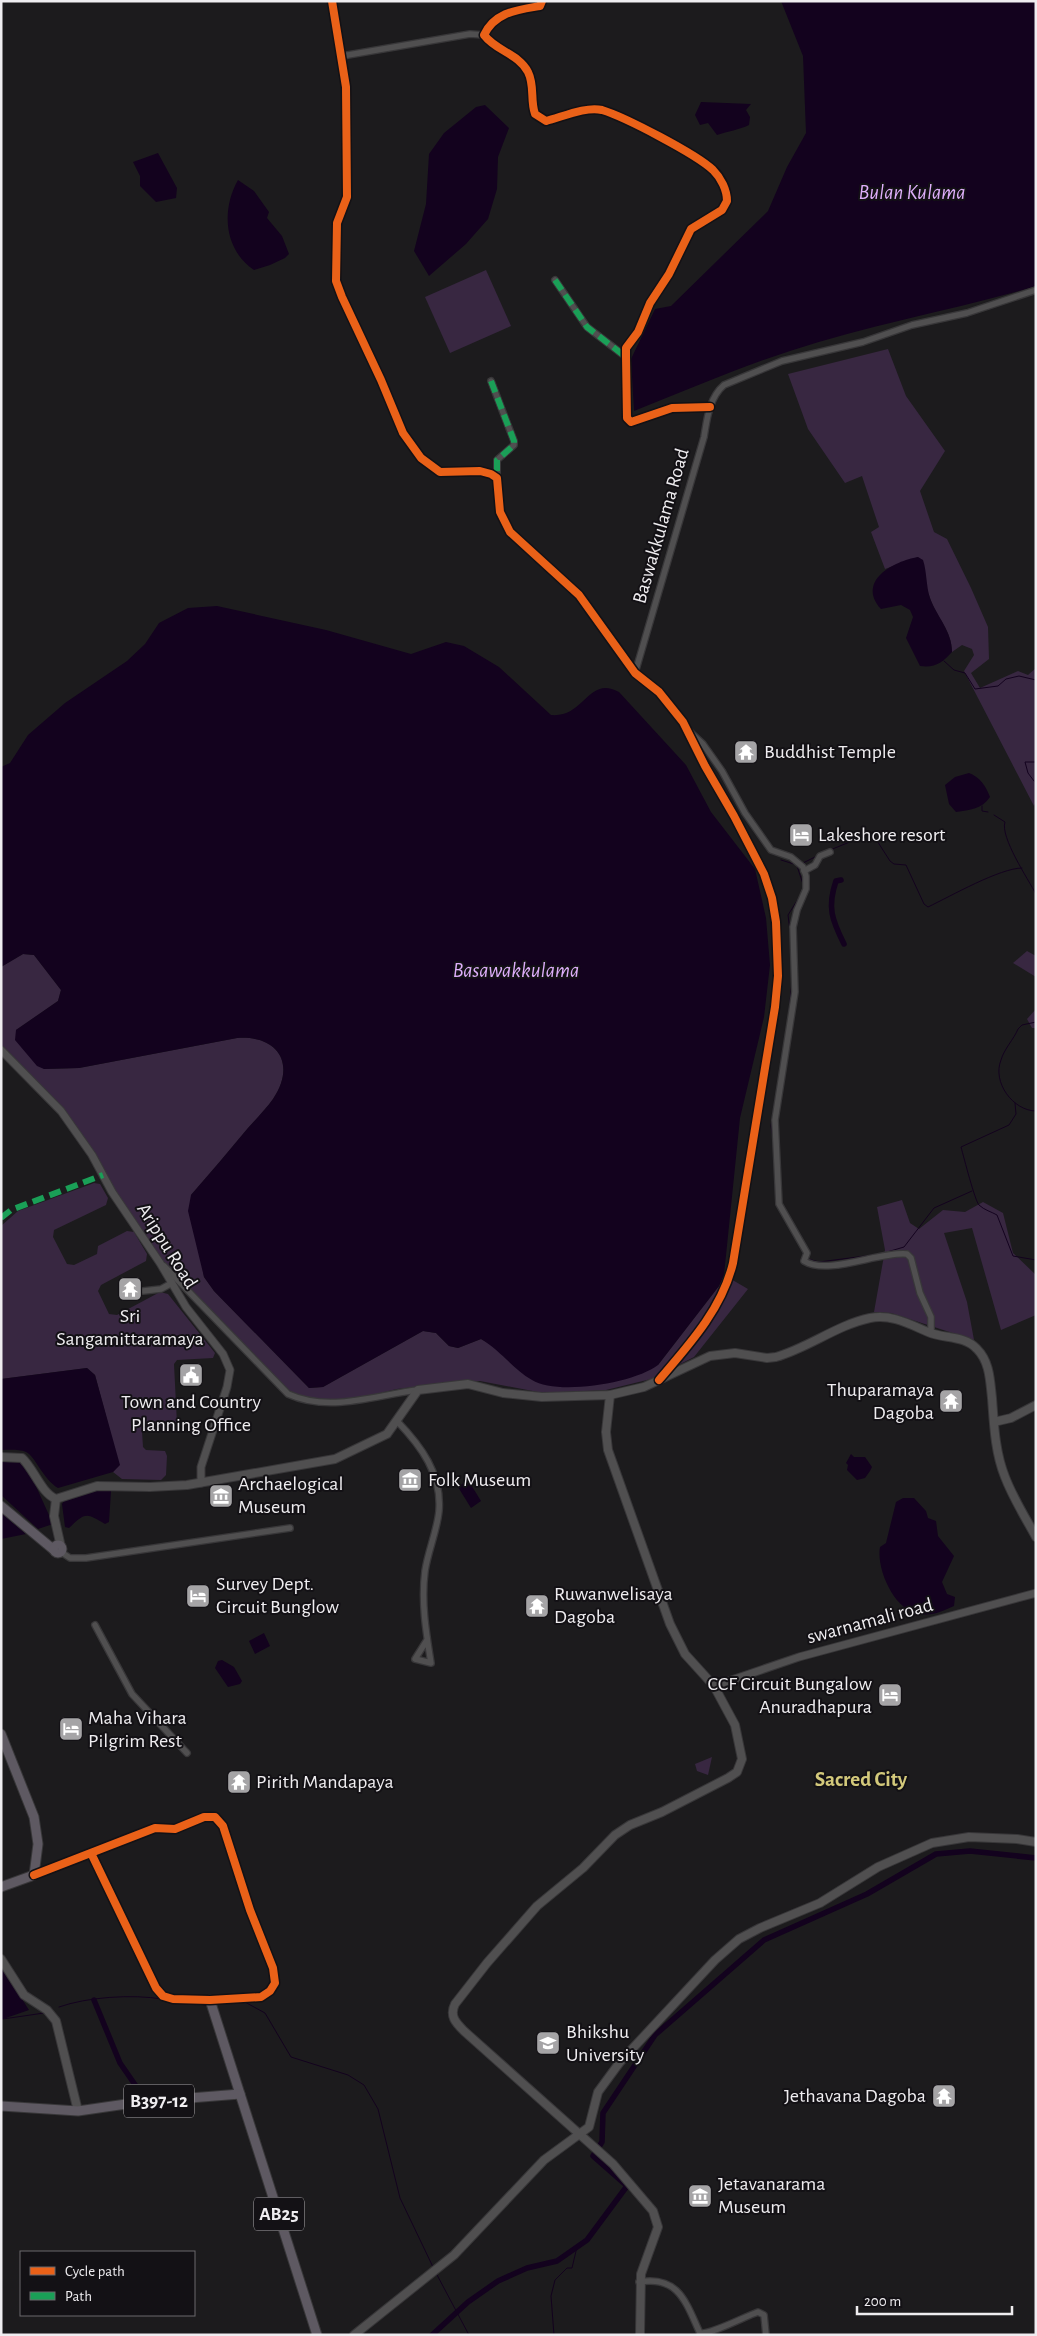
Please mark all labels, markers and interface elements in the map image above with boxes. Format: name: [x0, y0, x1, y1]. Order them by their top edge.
water label: Bulan Kulama: [858, 182, 966, 203]
street label: Baswakkulama Road: [629, 446, 693, 606]
temple icon: Buddhist Temple: [733, 739, 759, 765]
place label: Buddhist Temple: [764, 742, 896, 762]
hotel icon: Lakeshore resort: [788, 822, 814, 848]
place label: Lakeshore resort: [818, 825, 946, 845]
water label: Basawakkulama: [453, 960, 579, 981]
street label: Arippu Road: [133, 1200, 201, 1292]
temple icon: Sri Sangamittaramaya: [117, 1276, 143, 1302]
place label: Sri Sangamittaramaya: [56, 1306, 204, 1349]
public building icon: Town and Country Planning Office: [178, 1362, 204, 1388]
place label: Thuparamaya Dagoba: [827, 1380, 934, 1423]
temple icon: Thuparamaya Dagoba: [938, 1388, 964, 1414]
place label: Town and Country Planning Office: [121, 1392, 261, 1435]
museum icon: Folk Museum: [397, 1467, 423, 1493]
place label: Folk Museum: [428, 1470, 531, 1490]
place label: Archaelogical Museum: [238, 1474, 343, 1517]
museum icon: Archaelogical Museum: [208, 1483, 234, 1509]
place label: Survey Dept. Circuit Bunglow: [216, 1574, 339, 1617]
hotel icon: Survey Dept. Circuit Bunglow: [185, 1583, 211, 1609]
place label: Ruwanwelisaya Dagoba: [554, 1584, 673, 1627]
temple icon: Ruwanwelisaya Dagoba: [524, 1593, 550, 1619]
street label: swarnamali road: [805, 1595, 935, 1647]
place label: CCF Circuit Bungalow Anuradhapura: [707, 1674, 873, 1717]
hotel icon: CCF Circuit Bungalow Anuradhapura: [877, 1682, 903, 1708]
place label: Maha Vihara Pilgrim Rest: [88, 1708, 187, 1751]
hotel icon: Maha Vihara Pilgrim Rest: [58, 1716, 84, 1742]
temple icon: Pirith Mandapaya: [226, 1769, 252, 1795]
district label: Sacred City: [815, 1769, 908, 1790]
place label: Pirith Mandapaya: [256, 1772, 394, 1792]
place label: Bhikshu University: [566, 2022, 645, 2065]
school or university icon: Bhikshu University: [535, 2030, 561, 2056]
temple icon: Jethavana Dagoba: [931, 2083, 957, 2109]
road number: B397-12: [124, 2084, 194, 2118]
place label: Jethavana Dagoba: [784, 2086, 926, 2106]
place label: Jetavanarama Museum: [718, 2174, 825, 2217]
museum icon: Jetavanarama Museum: [687, 2183, 713, 2209]
road number: AB25: [254, 2198, 304, 2230]
legend: [20, 2251, 195, 2316]
text: Cycle path: [65, 2264, 125, 2279]
scale bar: [857, 2284, 1012, 2316]
text: Path: [65, 2289, 92, 2304]
text: 200 m: [864, 2294, 901, 2309]

